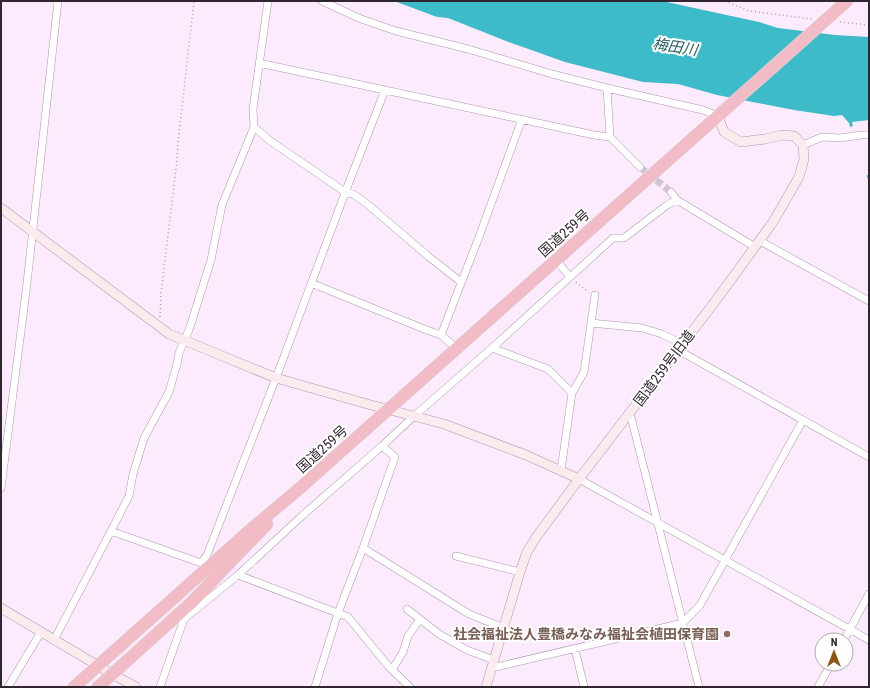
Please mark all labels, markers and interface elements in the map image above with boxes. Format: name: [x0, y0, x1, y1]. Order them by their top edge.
water label: 梅田川: [651, 35, 701, 60]
street label: 国道259号: [535, 206, 593, 260]
street label: 国道259号旧道: [630, 327, 698, 409]
street label: 国道259号: [293, 422, 351, 476]
place label: 社会福祉法人豊橋みなみ福祉会植田保育園: [453, 626, 719, 642]
marker: 社会福祉法人豊橋みなみ福祉会植田保育園: [722, 629, 732, 639]
north arrow: [814, 632, 854, 672]
text: N: [831, 636, 838, 649]

